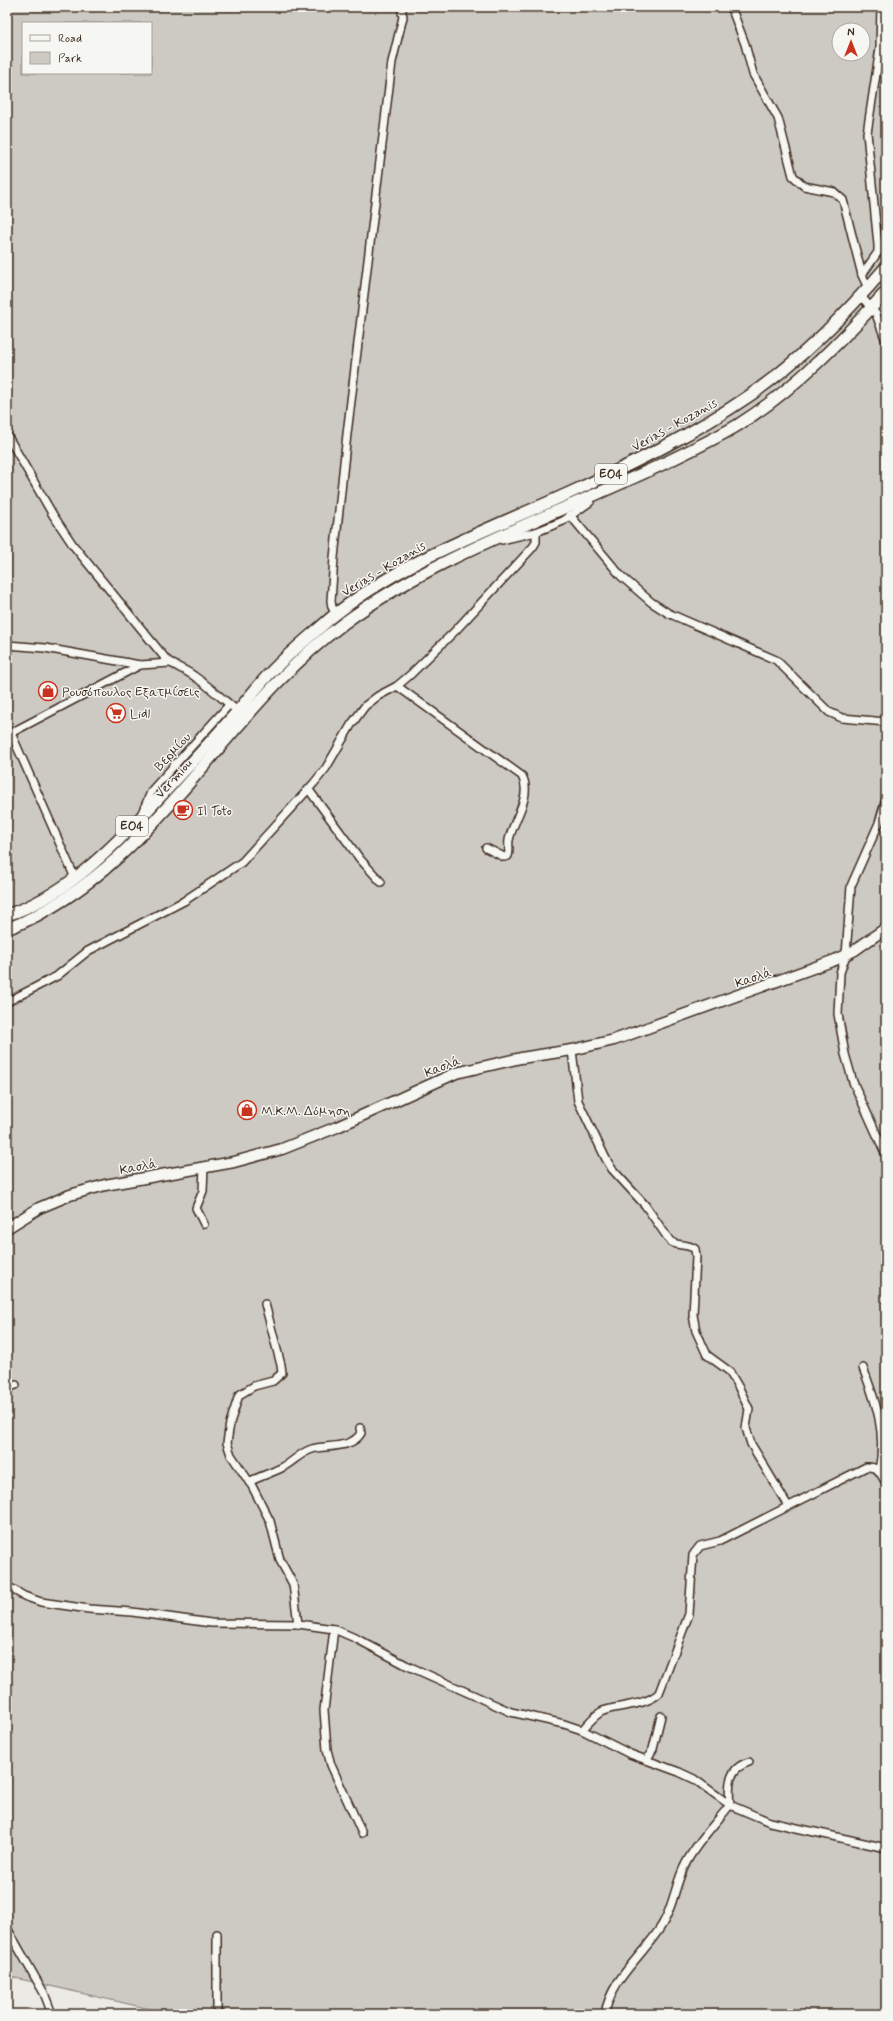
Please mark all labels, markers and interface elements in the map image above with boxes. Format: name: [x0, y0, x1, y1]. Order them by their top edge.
legend: [22, 22, 152, 74]
north arrow: [831, 22, 871, 62]
text: N: [847, 26, 855, 40]
text: Road: [58, 31, 82, 47]
text: Park: [58, 51, 82, 67]
street label: Verias - Kozanis: [629, 395, 721, 456]
road number: ΕΟ4: [595, 464, 627, 484]
street label: Verias - Kozanis: [339, 537, 429, 601]
shop icon: Ρουσόπουλος Εξατμίσεις: [37, 680, 59, 702]
place label: Ρουσόπουλος Εξατμίσεις: [62, 684, 200, 701]
supermarket icon: Lidl: [105, 702, 127, 724]
place label: Lidl: [130, 706, 150, 723]
street label: Βερμίου: [151, 729, 195, 775]
street label: Vermiou: [152, 756, 196, 802]
cafe icon: Il Toto: [172, 799, 194, 821]
place label: Il Toto: [197, 803, 232, 820]
road number: ΕΟ4: [116, 816, 148, 836]
street label: Κασλά: [733, 964, 774, 993]
street label: Κασλά: [422, 1053, 463, 1082]
shop icon: Μ.Κ.Μ. Δόμηση: [236, 1099, 258, 1121]
place label: Μ.Κ.Μ. Δόμηση: [261, 1103, 350, 1120]
street label: Κασλά: [118, 1156, 158, 1179]

